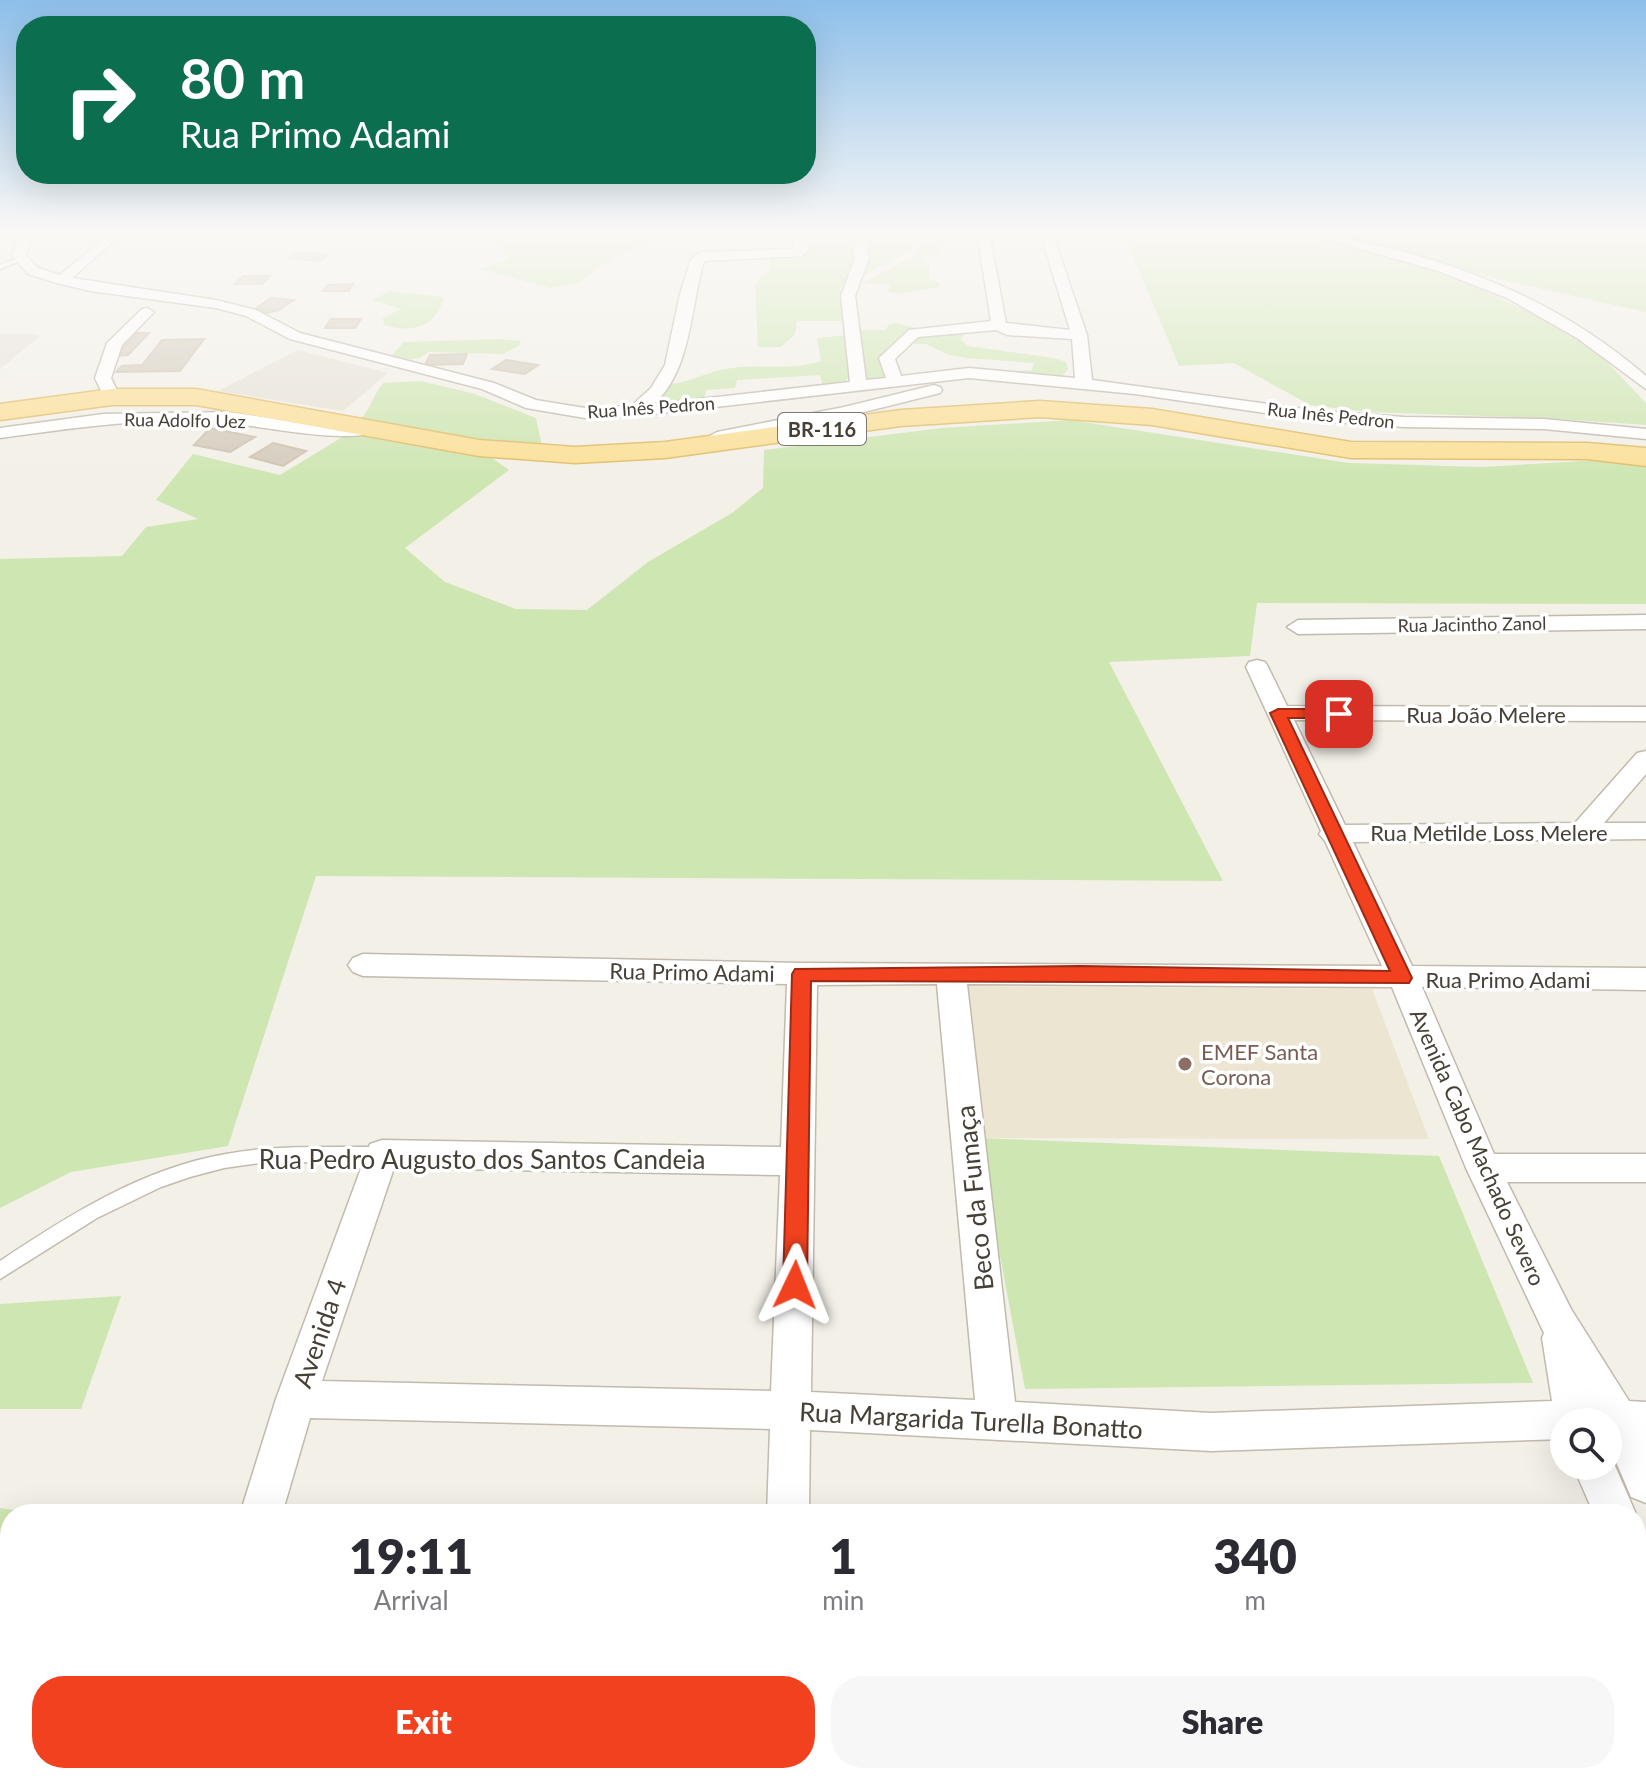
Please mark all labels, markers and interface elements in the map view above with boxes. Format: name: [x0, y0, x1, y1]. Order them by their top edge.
text: 80 m: [180, 44, 305, 111]
icon: right: [48, 48, 152, 152]
text: Rua Primo Adami: [180, 112, 450, 156]
street label: Rua Inês Pedron: [587, 392, 715, 422]
street label: Rua Inês Pedron: [1266, 397, 1396, 433]
street label: Rua Adolfo Uez: [124, 408, 246, 432]
road number: BR-116: [778, 413, 866, 445]
street label: Rua Jacintho Zanol: [1398, 612, 1546, 636]
pin: [1305, 680, 1373, 748]
icon: arrive: [1317, 692, 1361, 736]
street label: Rua João Melere: [1406, 701, 1566, 728]
street label: Rua Metilde Loss Melere: [1370, 819, 1608, 846]
street label: Rua Primo Adami: [609, 957, 775, 987]
street label: Rua Primo Adami: [1425, 966, 1591, 993]
street label: Avenida Cabo Machado Severo: [1405, 1004, 1551, 1290]
place label: EMEF Santa Corona: [1201, 1038, 1318, 1090]
marker: EMEF Santa Corona: [1176, 1055, 1194, 1073]
street label: Beco da Fumaça: [948, 1104, 1000, 1292]
street label: Rua Pedro Augusto dos Santos Candeia: [259, 1143, 705, 1175]
position arrow: [753, 1243, 837, 1327]
street label: Avenida 4: [285, 1274, 353, 1392]
street label: Rua Margarida Turella Bonatto: [798, 1395, 1144, 1445]
map controls: [1550, 1408, 1622, 1480]
button: search: [1550, 1408, 1622, 1480]
text: 19:11: [349, 1527, 473, 1584]
text: 1: [829, 1527, 857, 1584]
text: 340: [1213, 1527, 1297, 1584]
text: Arrival: [374, 1584, 449, 1616]
text: min: [822, 1584, 864, 1616]
text: m: [1244, 1584, 1266, 1616]
button: Exit: [32, 1676, 815, 1768]
button: Share: [831, 1676, 1614, 1768]

